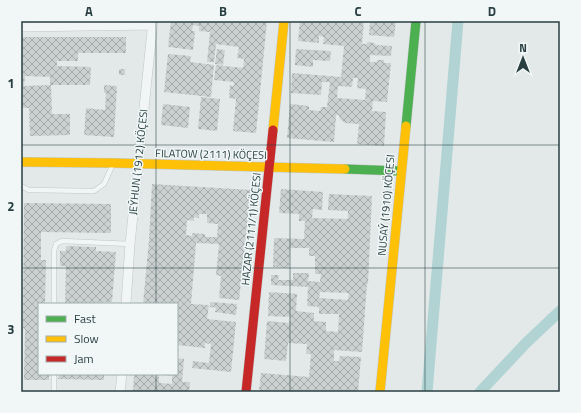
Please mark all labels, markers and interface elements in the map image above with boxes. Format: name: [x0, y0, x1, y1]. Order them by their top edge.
text: A: [85, 1, 93, 21]
text: B: [219, 1, 227, 21]
text: C: [354, 1, 362, 21]
text: D: [488, 1, 496, 21]
north arrow: [503, 38, 543, 78]
text: N: [519, 40, 527, 56]
text: 1: [7, 73, 15, 93]
street label: JEÝHUN (1912) KÖÇESI: [124, 108, 152, 216]
street label: FILATOW (2111) KÖÇESI: [155, 145, 267, 163]
street label: NUSAÝ (1910) KÖÇESI: [374, 154, 398, 256]
street label: HAZAR (2111/1) KÖÇESI: [237, 172, 265, 286]
text: 2: [7, 196, 15, 216]
legend: [38, 303, 178, 375]
text: Fast: [74, 309, 97, 328]
text: 3: [7, 319, 15, 339]
text: Slow: [74, 329, 99, 348]
text: Jam: [74, 349, 94, 368]

